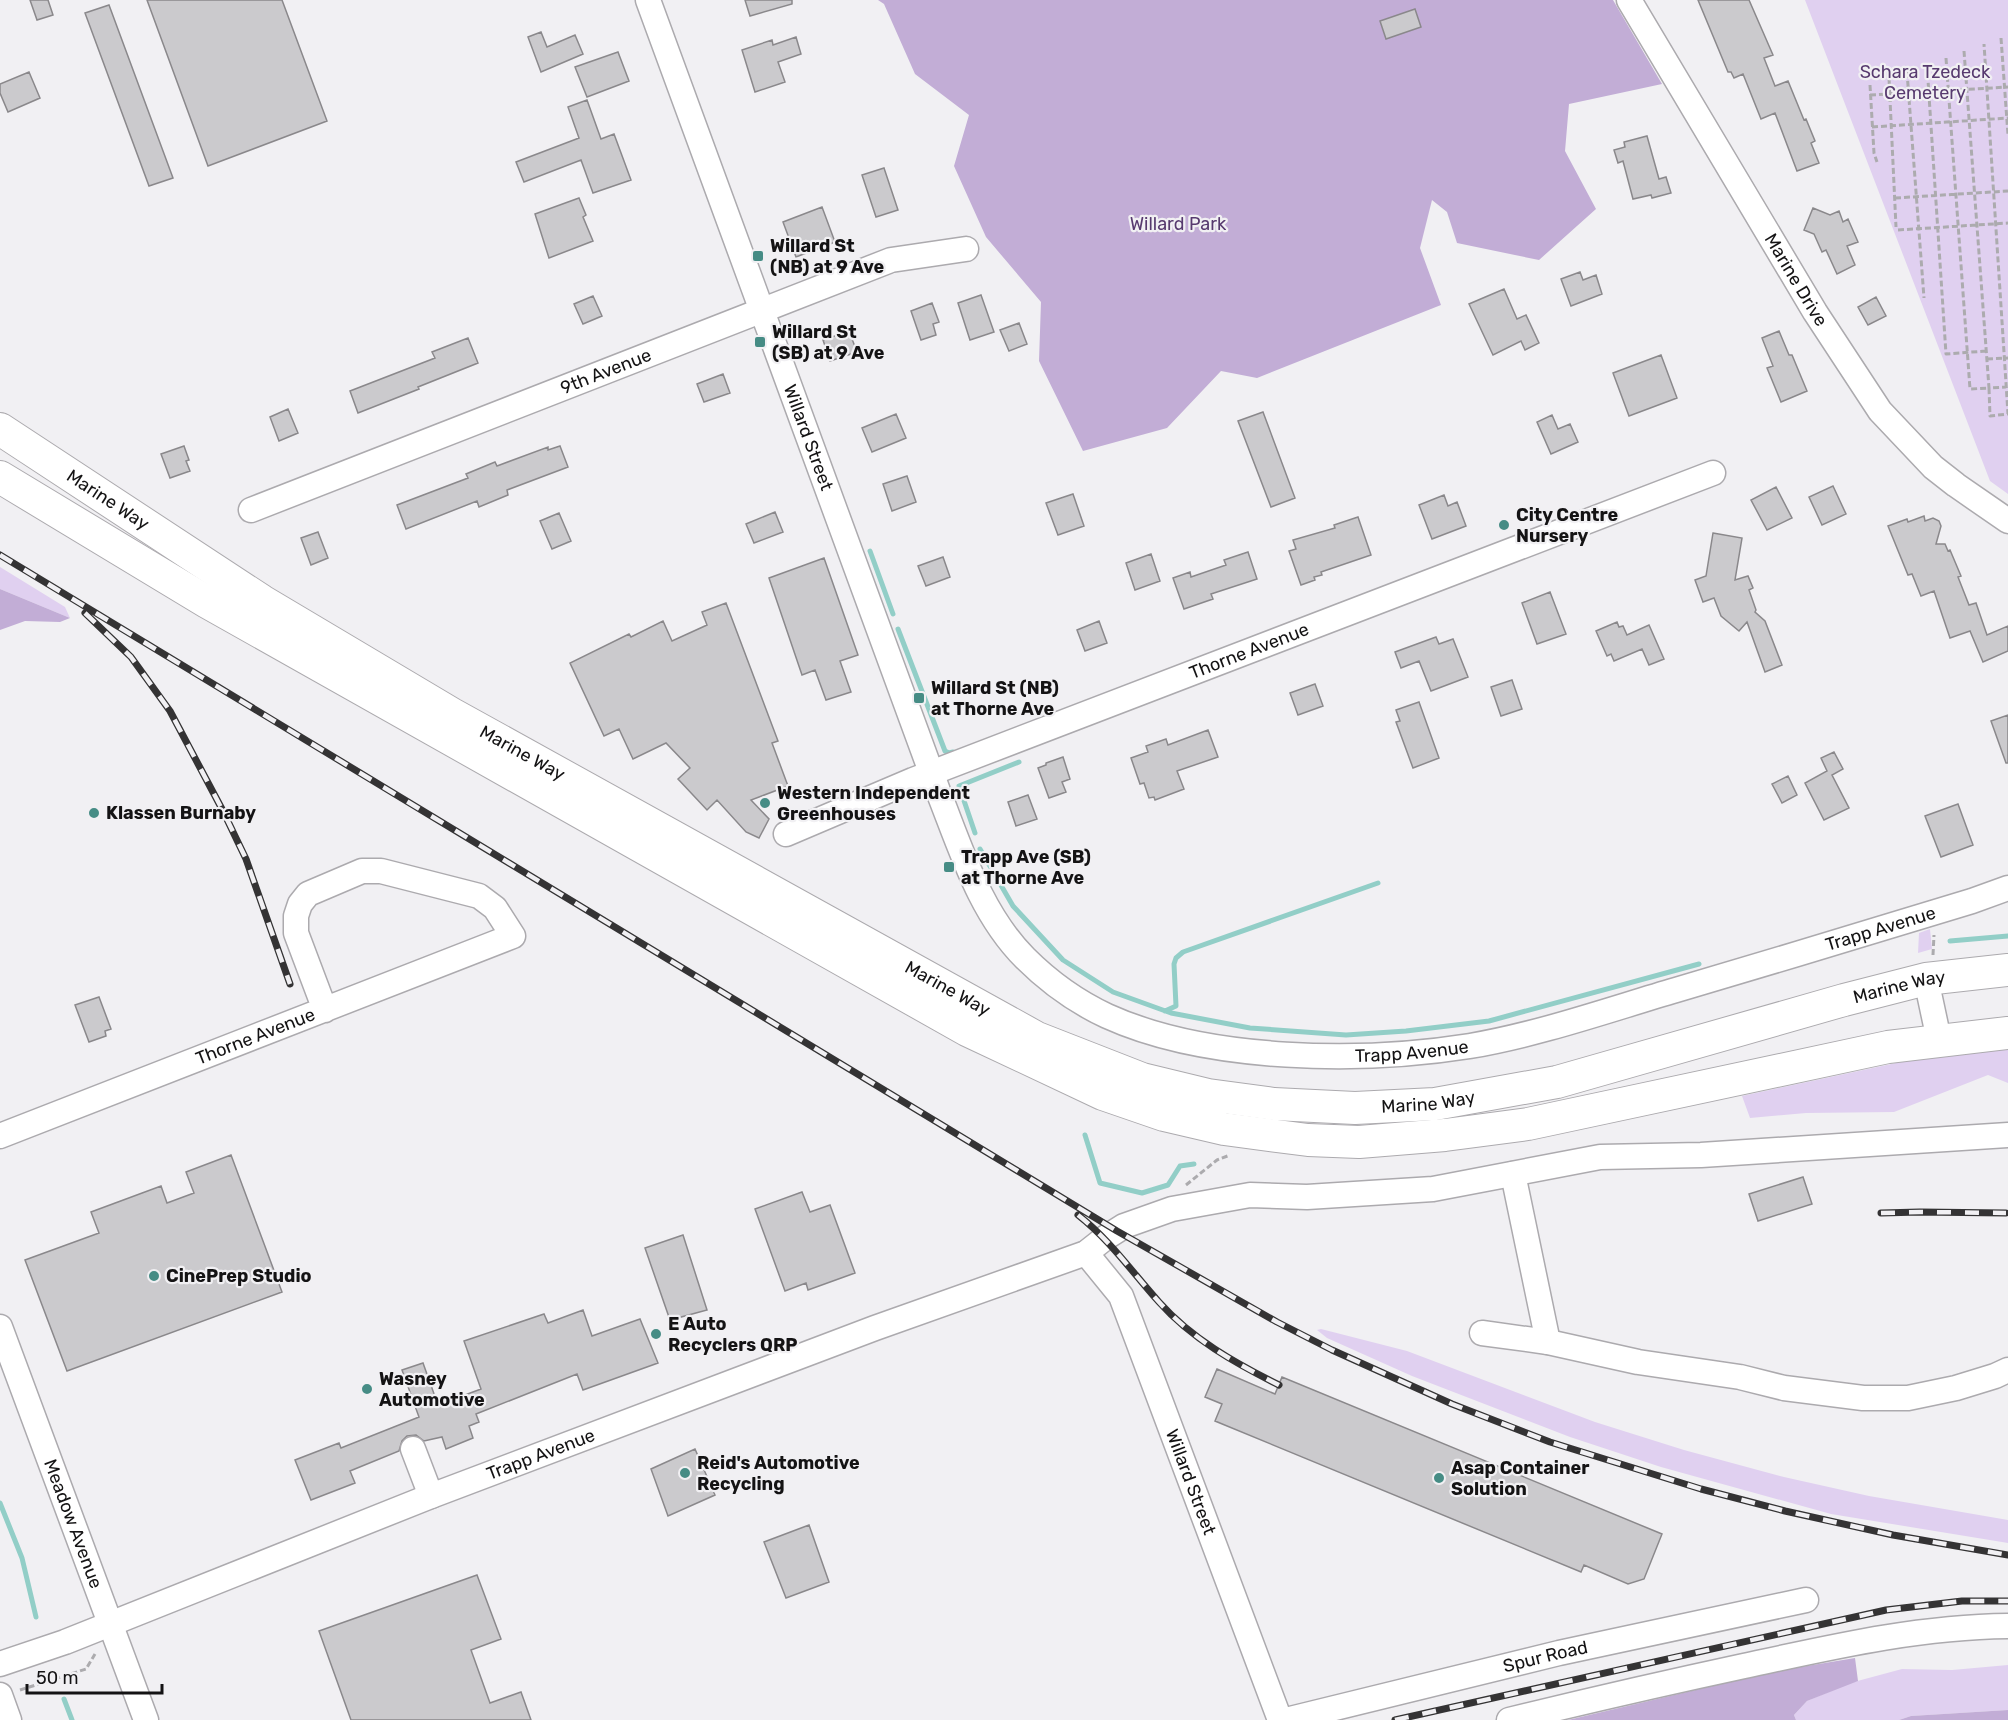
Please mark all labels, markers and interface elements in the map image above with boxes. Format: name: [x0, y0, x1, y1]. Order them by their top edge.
park label: Schara Tzedeck Cemetery: [1860, 61, 1991, 104]
park label: Willard Park: [1130, 213, 1227, 235]
street label: Marine Drive: [1760, 230, 1832, 330]
place label: Willard St (NB) at 9 Ave: [770, 235, 885, 278]
marker: Willard St (NB) at 9 Ave: [751, 249, 765, 263]
place label: Willard St (SB) at 9 Ave: [772, 321, 885, 364]
marker: Willard St (SB) at 9 Ave: [753, 335, 767, 349]
street label: 9th Avenue: [557, 344, 654, 399]
street label: Willard Street: [779, 381, 838, 494]
street label: Marine Way: [62, 465, 153, 535]
place label: City Centre Nursery: [1516, 504, 1619, 547]
marker: City Centre Nursery: [1497, 518, 1511, 532]
street label: Thorne Avenue: [1186, 618, 1312, 684]
place label: Willard St (NB) at Thorne Ave: [931, 677, 1059, 720]
marker: Willard St (NB) at Thorne Ave: [912, 691, 926, 705]
street label: Marine Way: [476, 721, 569, 786]
place label: Western Independent Greenhouses: [777, 782, 970, 825]
marker: Western Independent Greenhouses: [758, 796, 772, 810]
place label: Klassen Burnaby: [106, 802, 256, 824]
marker: Klassen Burnaby: [87, 806, 101, 820]
place label: Trapp Ave (SB) at Thorne Ave: [961, 846, 1091, 889]
marker: Trapp Ave (SB) at Thorne Ave: [942, 860, 956, 874]
street label: Trapp Avenue: [1823, 902, 1938, 956]
street label: Marine Way: [901, 956, 994, 1021]
street label: Marine Way: [1851, 966, 1947, 1008]
street label: Thorne Avenue: [192, 1003, 318, 1070]
street label: Trapp Avenue: [1355, 1035, 1470, 1067]
street label: Marine Way: [1381, 1086, 1477, 1118]
place label: CinePrep Studio: [166, 1265, 312, 1287]
marker: CinePrep Studio: [147, 1269, 161, 1283]
place label: E Auto Recyclers QRP: [668, 1313, 798, 1356]
marker: E Auto Recyclers QRP: [649, 1327, 663, 1341]
place label: Wasney Automotive: [379, 1368, 485, 1411]
marker: Wasney Automotive: [360, 1382, 374, 1396]
street label: Trapp Avenue: [483, 1424, 598, 1485]
street label: Willard Street: [1161, 1426, 1221, 1538]
place label: Reid's Automotive Recycling: [697, 1452, 860, 1495]
street label: Meadow Avenue: [39, 1456, 107, 1592]
place label: Asap Container Solution: [1451, 1457, 1589, 1500]
marker: Reid's Automotive Recycling: [678, 1466, 692, 1480]
marker: Asap Container Solution: [1432, 1471, 1446, 1485]
street label: Spur Road: [1501, 1636, 1590, 1677]
scale bar: [27, 1657, 162, 1695]
text: 50 m: [36, 1667, 79, 1689]

